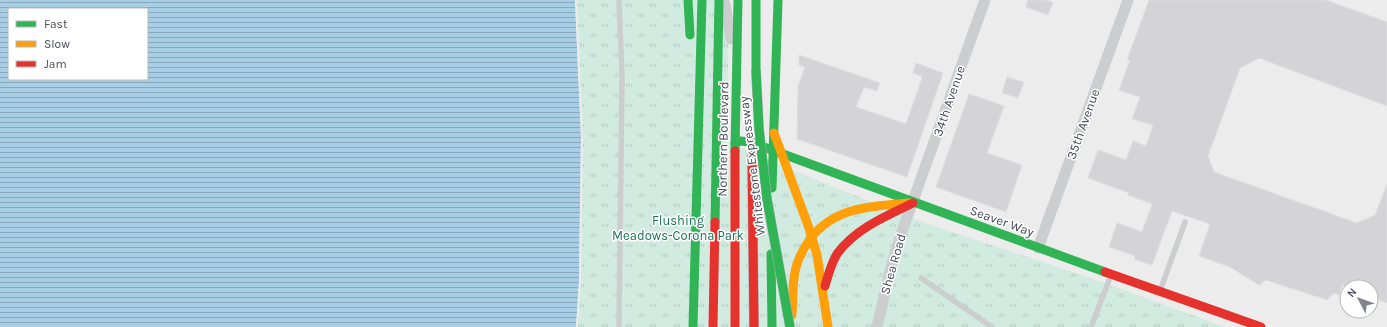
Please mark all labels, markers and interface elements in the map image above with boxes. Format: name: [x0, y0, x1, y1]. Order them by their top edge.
legend: [8, 8, 148, 80]
text: Fast: [44, 17, 68, 31]
text: Slow: [44, 37, 70, 51]
text: Jam: [44, 57, 67, 71]
street label: 34th Avenue: [930, 63, 968, 138]
street label: Northern Boulevard: [714, 81, 732, 197]
street label: 35th Avenue: [1063, 87, 1103, 161]
street label: Whitestone Expressway: [736, 95, 768, 237]
street label: Seaver Way: [968, 202, 1036, 240]
park label: Flushing Meadows-Corona Park: [612, 213, 744, 243]
street label: Shea Road: [877, 232, 909, 296]
north arrow: [1339, 279, 1379, 319]
text: N: [1344, 286, 1359, 300]

